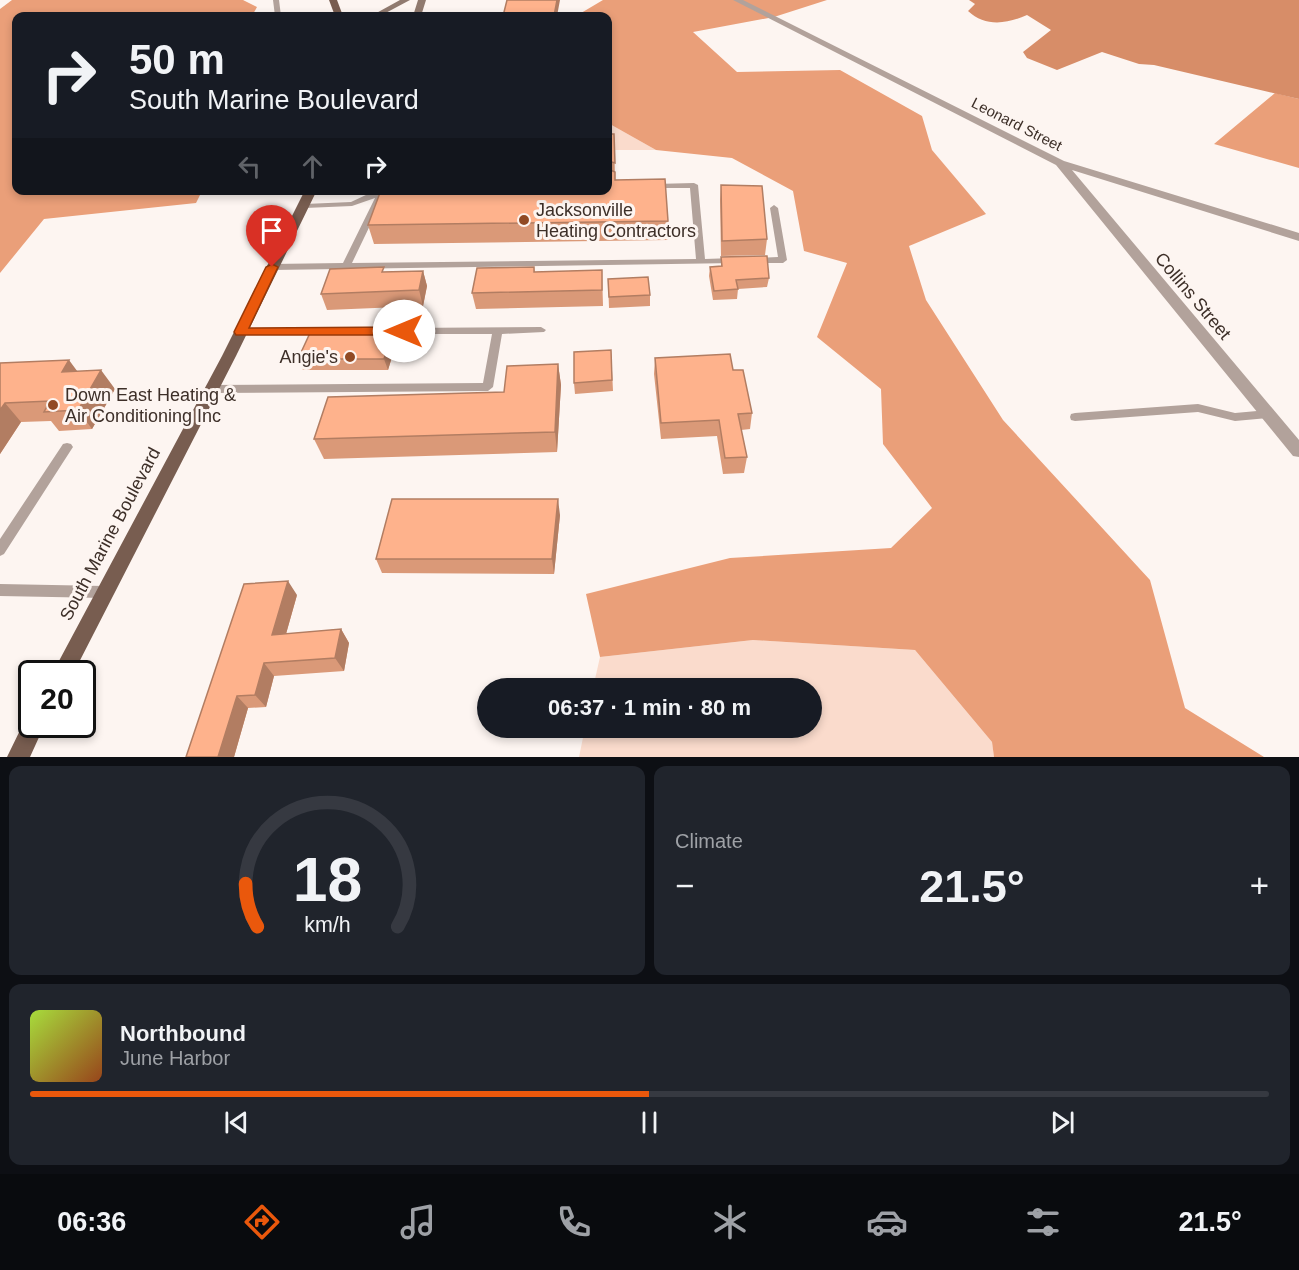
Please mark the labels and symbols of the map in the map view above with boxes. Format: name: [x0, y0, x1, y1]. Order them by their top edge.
street label: Leonard Street: [969, 94, 1066, 154]
place label: Jacksonville Heating Contractors: [536, 200, 696, 241]
pin: [246, 205, 297, 267]
marker: Jacksonville Heating Contractors: [517, 213, 531, 227]
street label: Collins Street: [1151, 249, 1235, 343]
position arrow: [372, 299, 436, 363]
place label: Angie's: [280, 347, 338, 367]
marker: Angie's: [343, 350, 357, 364]
place label: Down East Heating & Air Conditioning Inc: [65, 385, 236, 426]
marker: Down East Heating & Air Conditioning Inc: [46, 398, 60, 412]
street label: South Marine Boulevard: [56, 444, 164, 624]
speed limit sign: 20: [18, 660, 96, 738]

